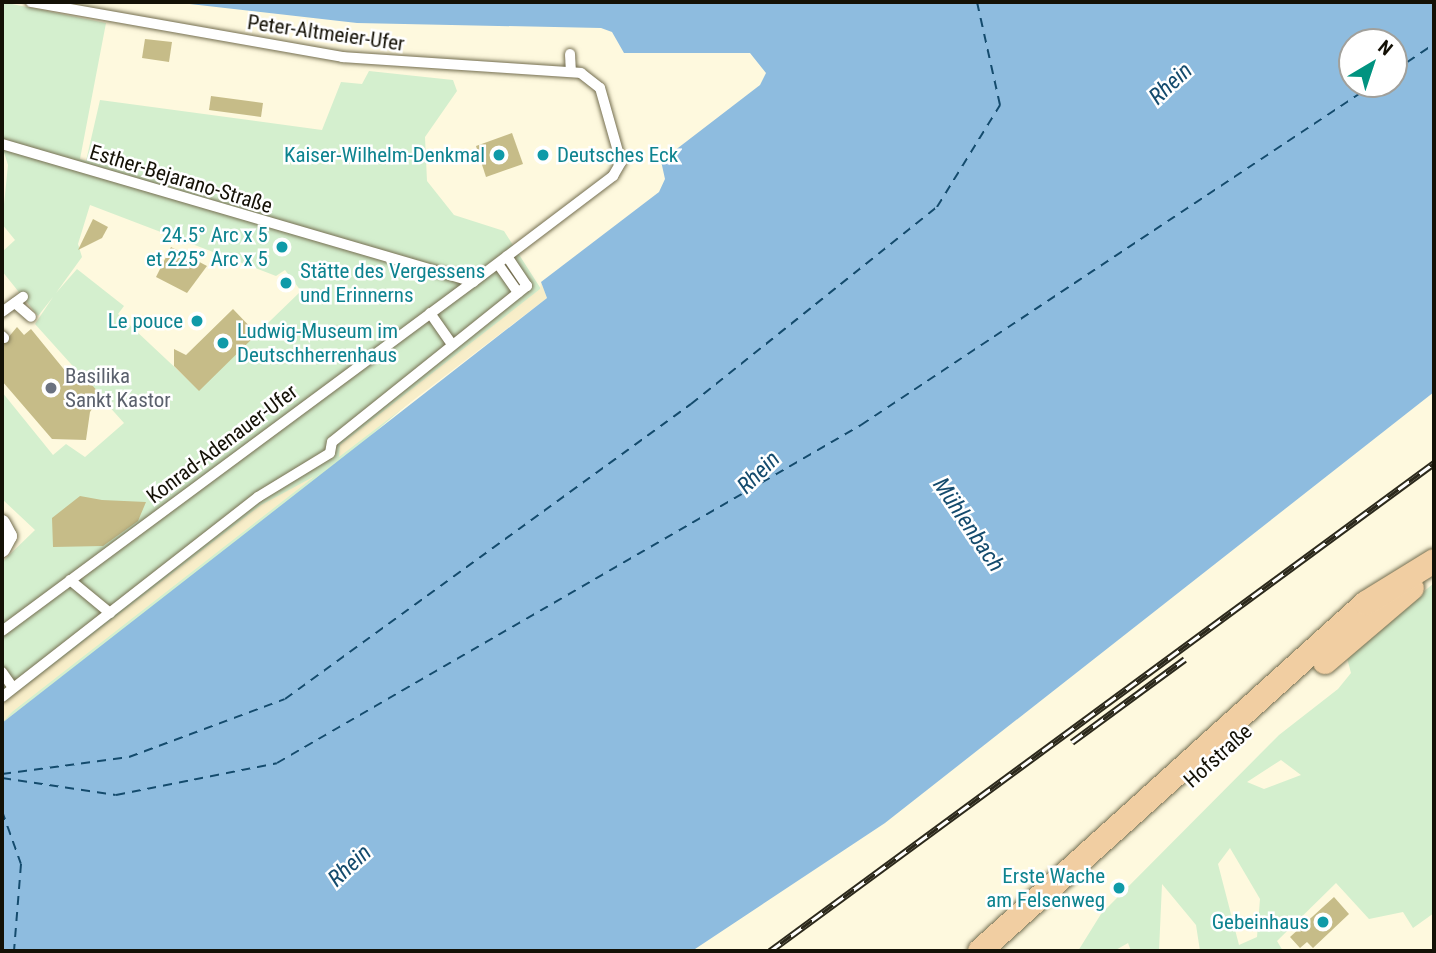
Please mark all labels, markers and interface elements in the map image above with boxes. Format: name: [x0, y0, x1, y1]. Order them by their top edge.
street label: Peter-Altmeier-Ufer: [246, 9, 406, 57]
north arrow: [1338, 28, 1408, 98]
text: N: [1374, 35, 1397, 60]
water label: Rhein: [1144, 57, 1198, 111]
street label: Esther-Bejarano-Straße: [87, 139, 275, 219]
place label: Kaiser-Wilhelm-Denkmal: [284, 142, 485, 168]
place label: Deutsches Eck: [557, 142, 678, 168]
marker: Kaiser-Wilhelm-Denkmal: [491, 147, 507, 163]
marker: Deutsches Eck: [535, 147, 551, 163]
place label: 24.5° Arc x 5 et 225° Arc x 5: [146, 222, 268, 272]
marker: 24.5° Arc x 5 et 225° Arc x 5: [274, 239, 290, 255]
place label: Stätte des Vergessens und Erinnerns: [300, 258, 485, 308]
marker: Stätte des Vergessens und Erinnerns: [278, 275, 294, 291]
place label: Le pouce: [108, 308, 183, 334]
marker: Le pouce: [189, 313, 205, 329]
place label: Ludwig-Museum im Deutschherrenhaus: [237, 318, 398, 368]
marker: Ludwig-Museum im Deutschherrenhaus: [215, 335, 231, 351]
place label: Basilika Sankt Kastor: [65, 363, 171, 413]
street label: Konrad-Adenauer-Ufer: [142, 379, 302, 509]
marker: Basilika Sankt Kastor: [43, 380, 59, 396]
water label: Rhein: [732, 446, 786, 500]
water label: Mühlenbach: [926, 473, 1010, 577]
street label: Hofstraße: [1179, 719, 1257, 793]
water label: Rhein: [323, 839, 377, 893]
place label: Erste Wache am Felsenweg: [986, 863, 1105, 913]
marker: Erste Wache am Felsenweg: [1111, 880, 1127, 896]
place label: Gebeinhaus: [1212, 909, 1309, 935]
marker: Gebeinhaus: [1315, 914, 1331, 930]

